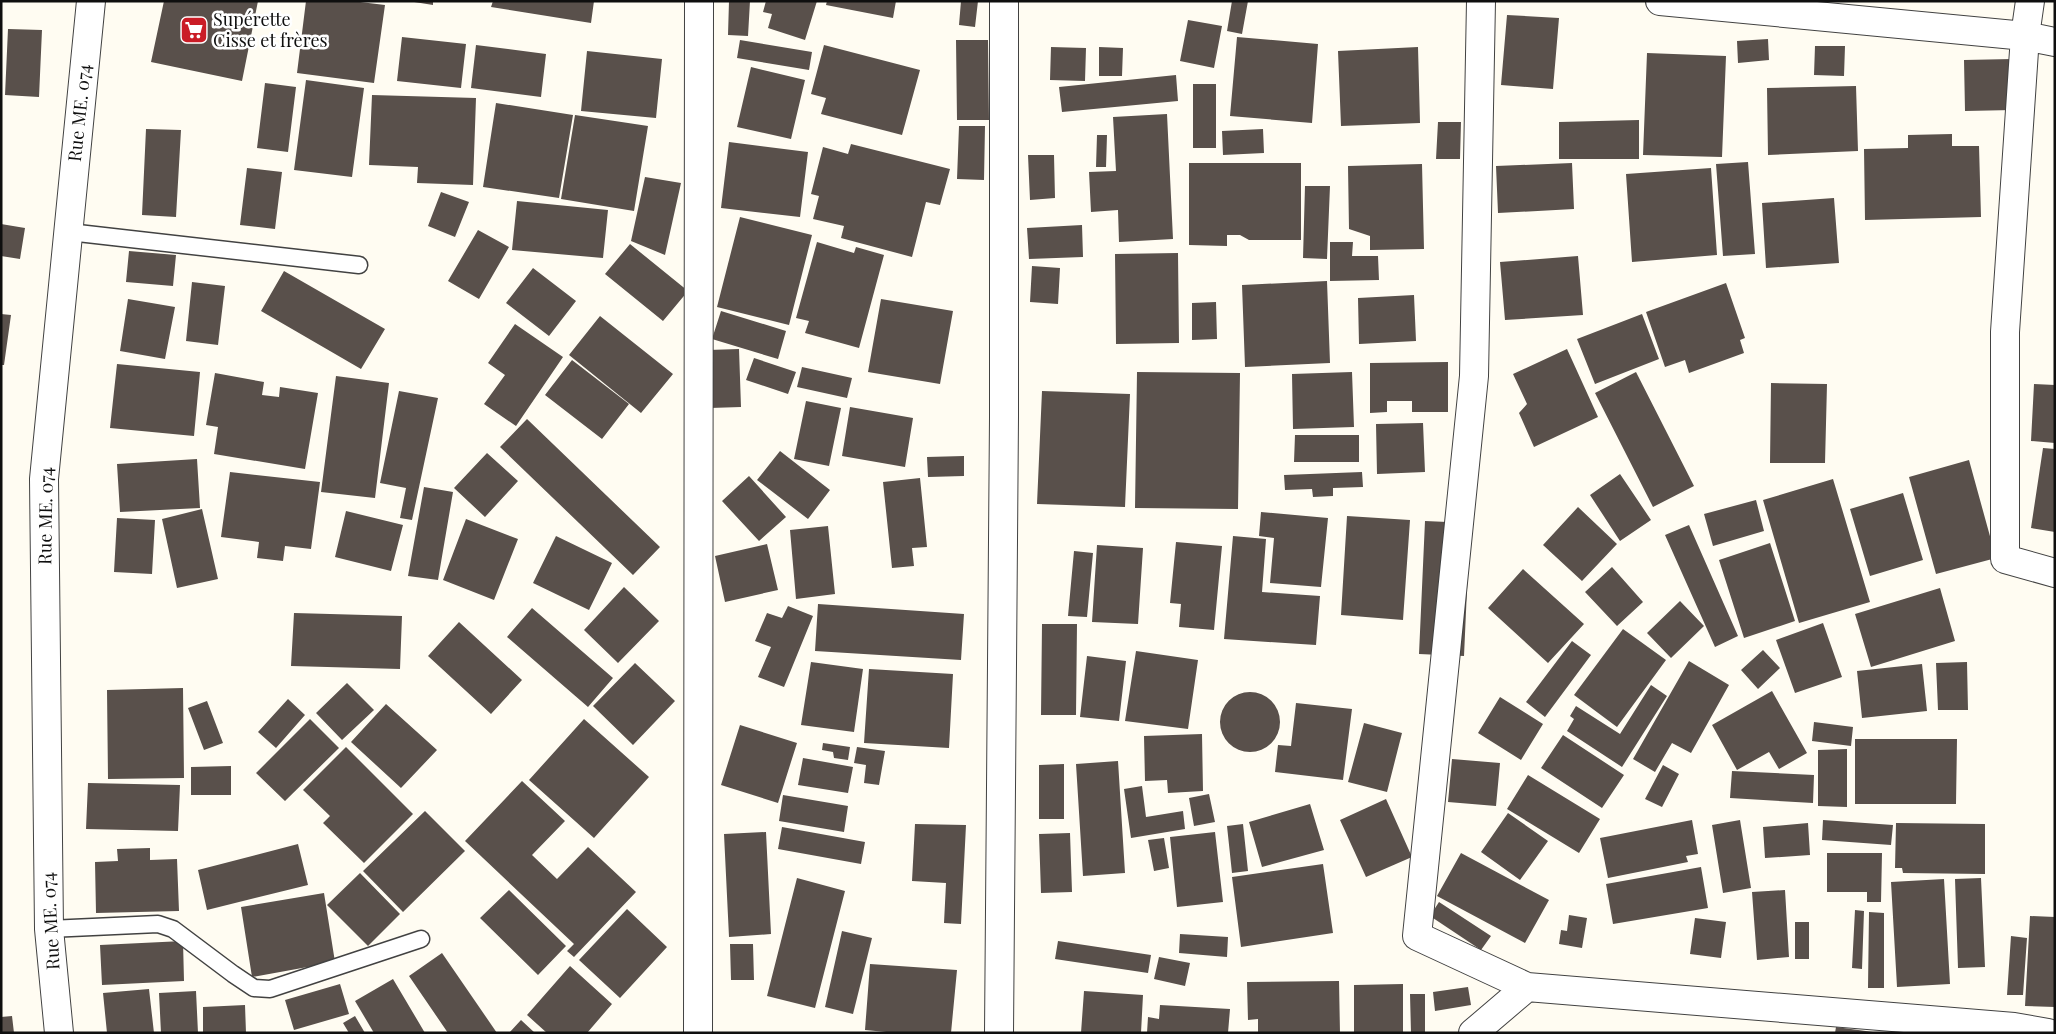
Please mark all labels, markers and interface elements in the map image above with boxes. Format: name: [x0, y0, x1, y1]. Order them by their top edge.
place label: Supérette Cisse et frères: [213, 7, 328, 52]
supermarket icon: Supérette Cisse et frères: [179, 15, 209, 45]
street label: Rue ME. 074: [62, 63, 96, 163]
street label: Rue ME. 074: [32, 467, 58, 565]
street label: Rue ME. 074: [35, 872, 65, 970]

